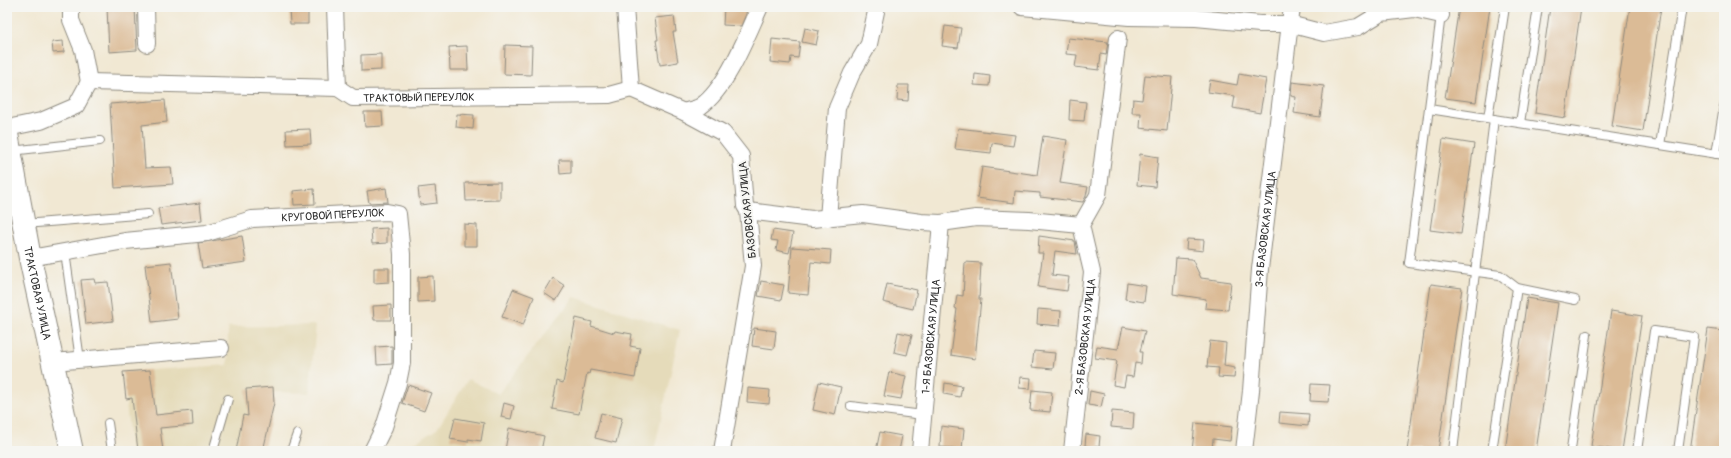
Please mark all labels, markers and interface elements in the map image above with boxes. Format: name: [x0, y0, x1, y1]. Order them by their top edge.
street label: ТРАКТОВЫЙ ПЕРЕУЛОК: [363, 91, 475, 105]
street label: БАЗОВСКАЯ УЛИЦА: [736, 161, 759, 259]
street label: 3-Я БАЗОВСКАЯ УЛИЦА: [1253, 170, 1279, 288]
street label: КРУГОВОЙ ПЕРЕУЛОК: [281, 206, 385, 224]
street label: ТРАКТОВАЯ УЛИЦА: [21, 245, 54, 341]
street label: 2-Я БАЗОВСКАЯ УЛИЦА: [1072, 278, 1098, 396]
street label: 1-Я БАЗОВСКАЯ УЛИЦА: [919, 279, 943, 394]

